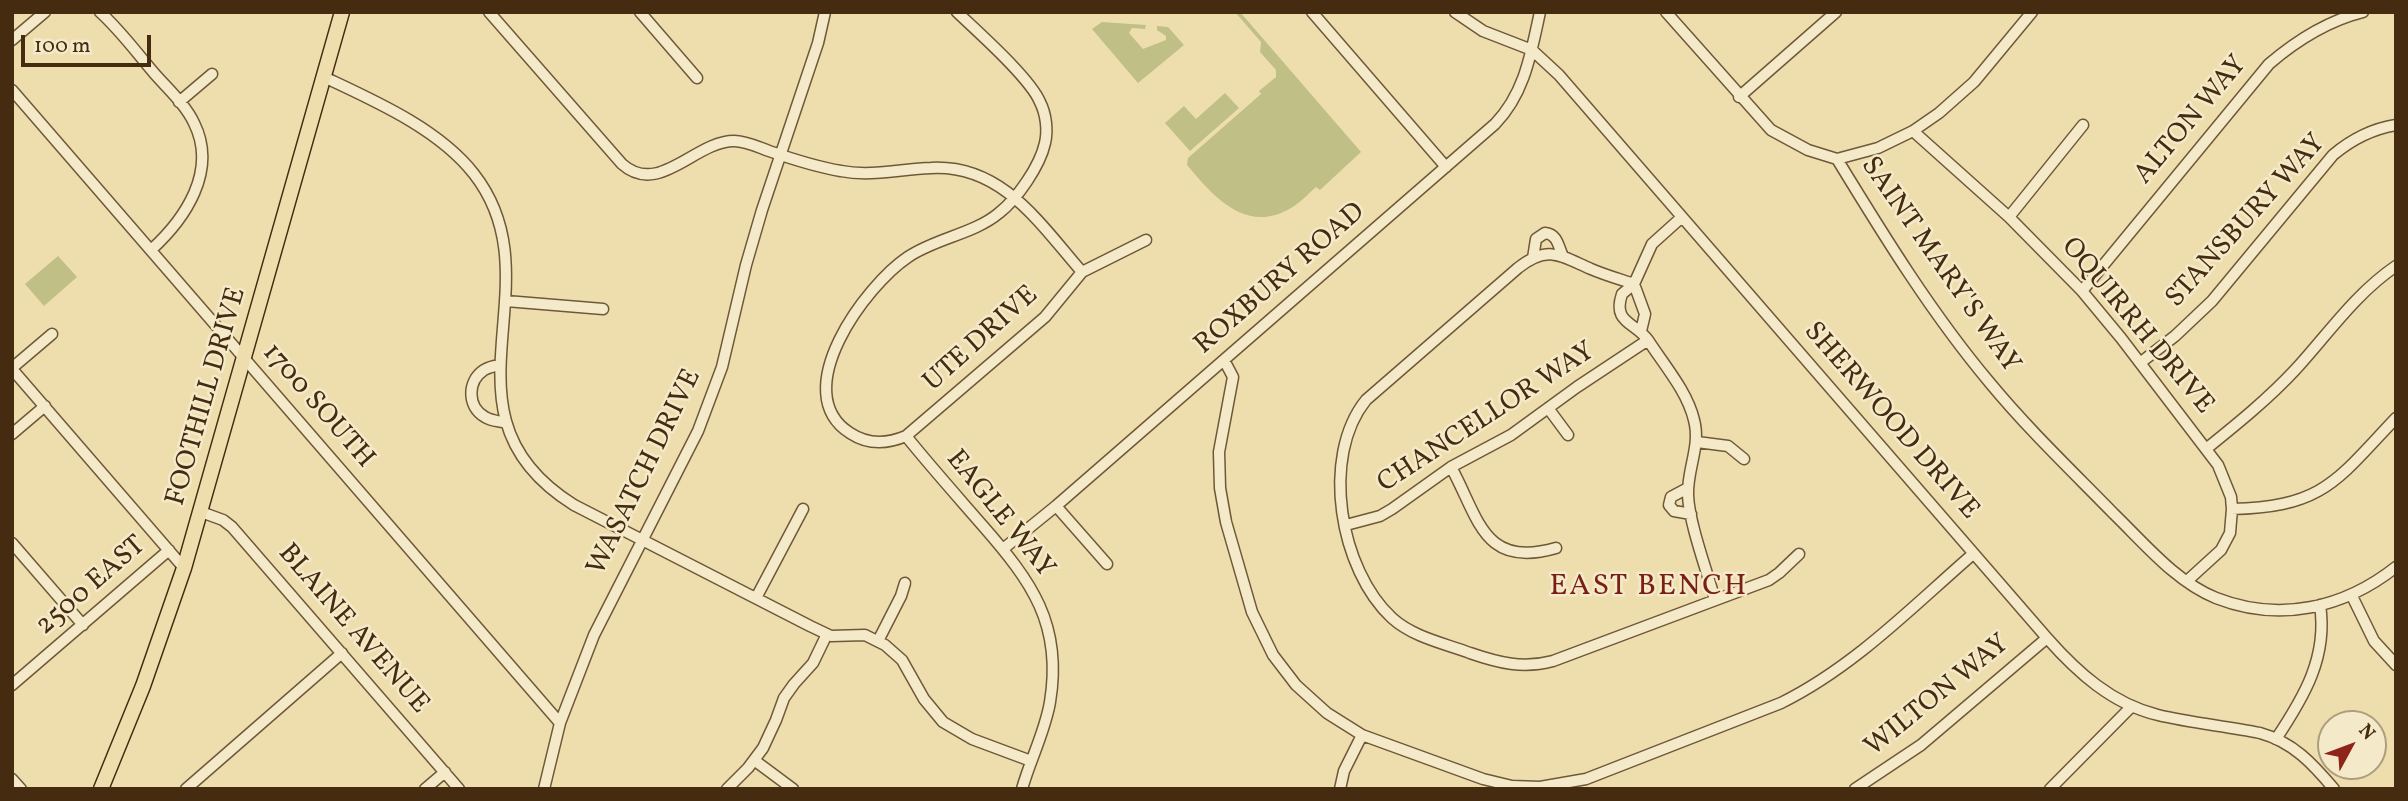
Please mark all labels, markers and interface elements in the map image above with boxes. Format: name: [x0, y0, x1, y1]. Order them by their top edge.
scale bar: [24, 21, 154, 65]
text: 100 m: [34, 32, 91, 61]
street label: ALTON WAY: [2128, 50, 2256, 192]
street label: STANSBURY WAY: [2160, 128, 2334, 316]
street label: SAINT MARY'S WAY: [1852, 152, 2026, 380]
street label: ROXBURY ROAD: [1189, 197, 1373, 363]
street label: OQUIRRH DRIVE: [2052, 232, 2220, 422]
street label: UTE DRIVE: [918, 280, 1046, 400]
street label: FOOTHILL DRIVE: [161, 284, 255, 510]
street label: SHERWOOD DRIVE: [1795, 316, 1985, 528]
street label: CHANCELLOR WAY: [1372, 336, 1602, 502]
street label: 1700 SOUTH: [254, 338, 380, 476]
street label: WASATCH DRIVE: [582, 365, 710, 581]
street label: EAGLE WAY: [937, 444, 1061, 586]
street label: 2500 EAST: [30, 530, 154, 644]
street label: BLAINE AVENUE: [269, 538, 435, 722]
district label: EAST BENCH: [1551, 570, 1747, 606]
street label: WILTON WAY: [1859, 629, 2017, 765]
north arrow: [2317, 710, 2387, 780]
text: N: [2352, 719, 2381, 746]

